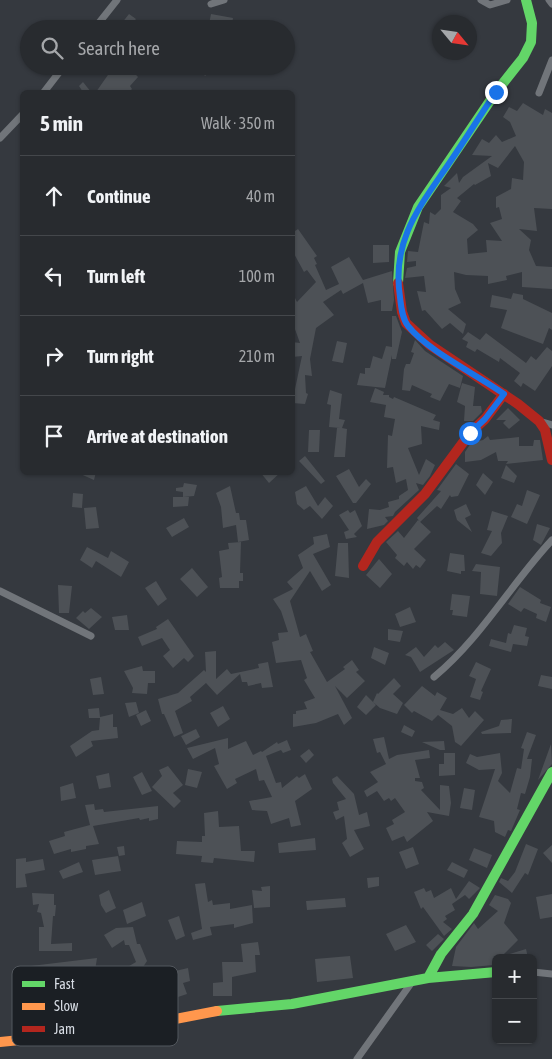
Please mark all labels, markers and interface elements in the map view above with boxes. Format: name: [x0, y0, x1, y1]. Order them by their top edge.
north arrow: [432, 15, 477, 60]
search box: [20, 20, 295, 75]
icon: search: [38, 34, 66, 62]
text: Search here: [78, 37, 160, 59]
route end: [485, 81, 508, 104]
text: 5 min: [40, 111, 83, 135]
text: Walk · 350 m: [201, 114, 275, 132]
icon: ahead: [40, 182, 68, 210]
text: Continue: [87, 185, 151, 207]
text: 40 m: [246, 187, 275, 205]
icon: left: [40, 262, 68, 290]
text: Turn left: [87, 265, 145, 287]
text: 100 m: [239, 267, 275, 285]
icon: right: [40, 342, 68, 370]
text: Turn right: [87, 345, 154, 367]
text: 210 m: [239, 347, 275, 365]
icon: arrive: [40, 422, 68, 450]
route start: [459, 422, 482, 445]
text: Arrive at destination: [87, 425, 228, 447]
map controls: [492, 954, 537, 1044]
button: +: [492, 954, 537, 999]
legend: [12, 966, 178, 1046]
text: Fast: [54, 976, 75, 992]
text: Slow: [54, 998, 79, 1014]
button: −: [492, 999, 537, 1044]
text: Jam: [54, 1021, 75, 1037]

